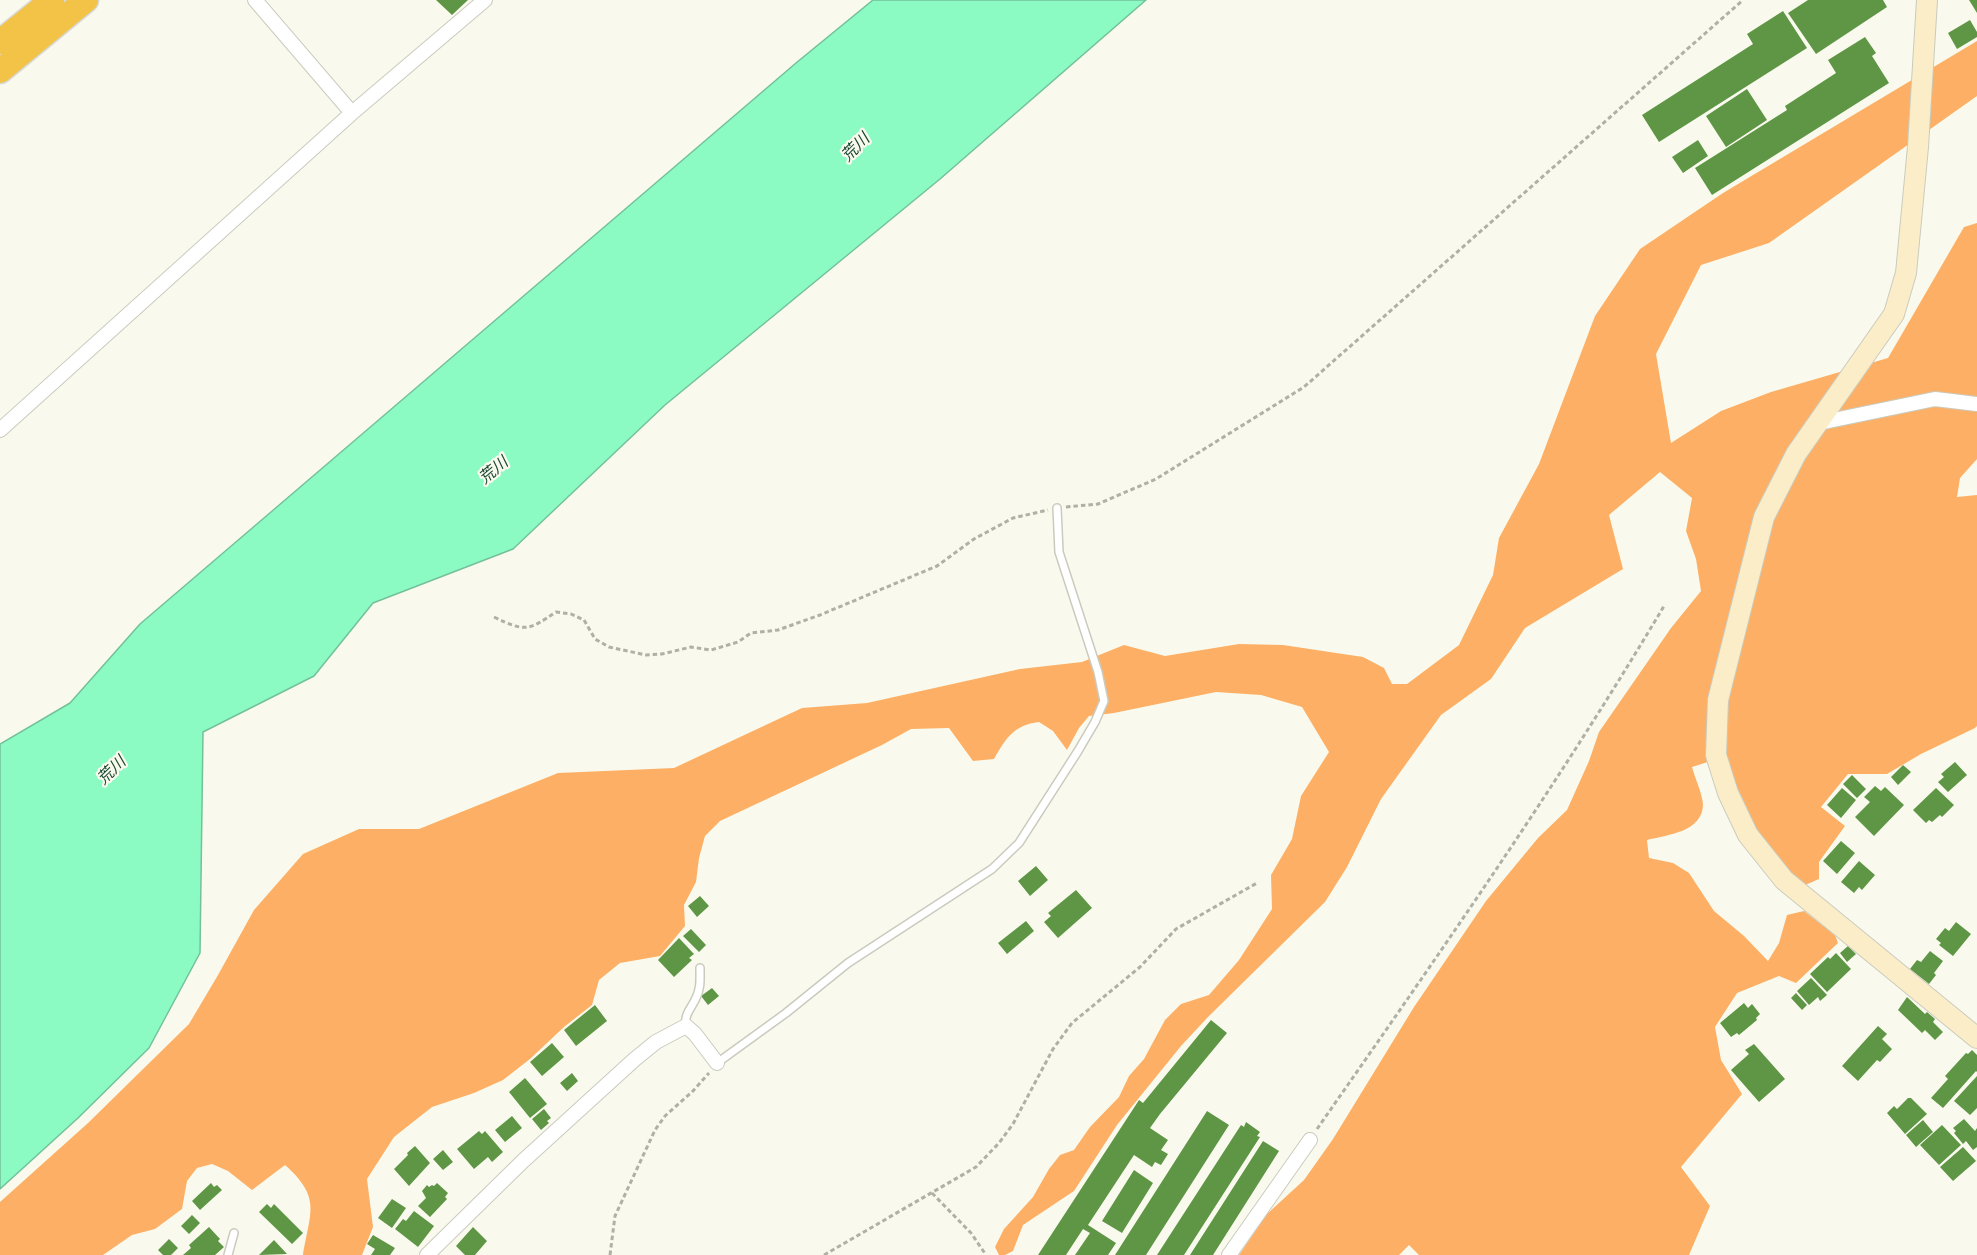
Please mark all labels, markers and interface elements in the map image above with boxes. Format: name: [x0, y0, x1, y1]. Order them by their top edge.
water label: 荒川: [838, 130, 874, 166]
water label: 荒川: [476, 453, 512, 489]
water label: 荒川: [94, 753, 130, 789]

